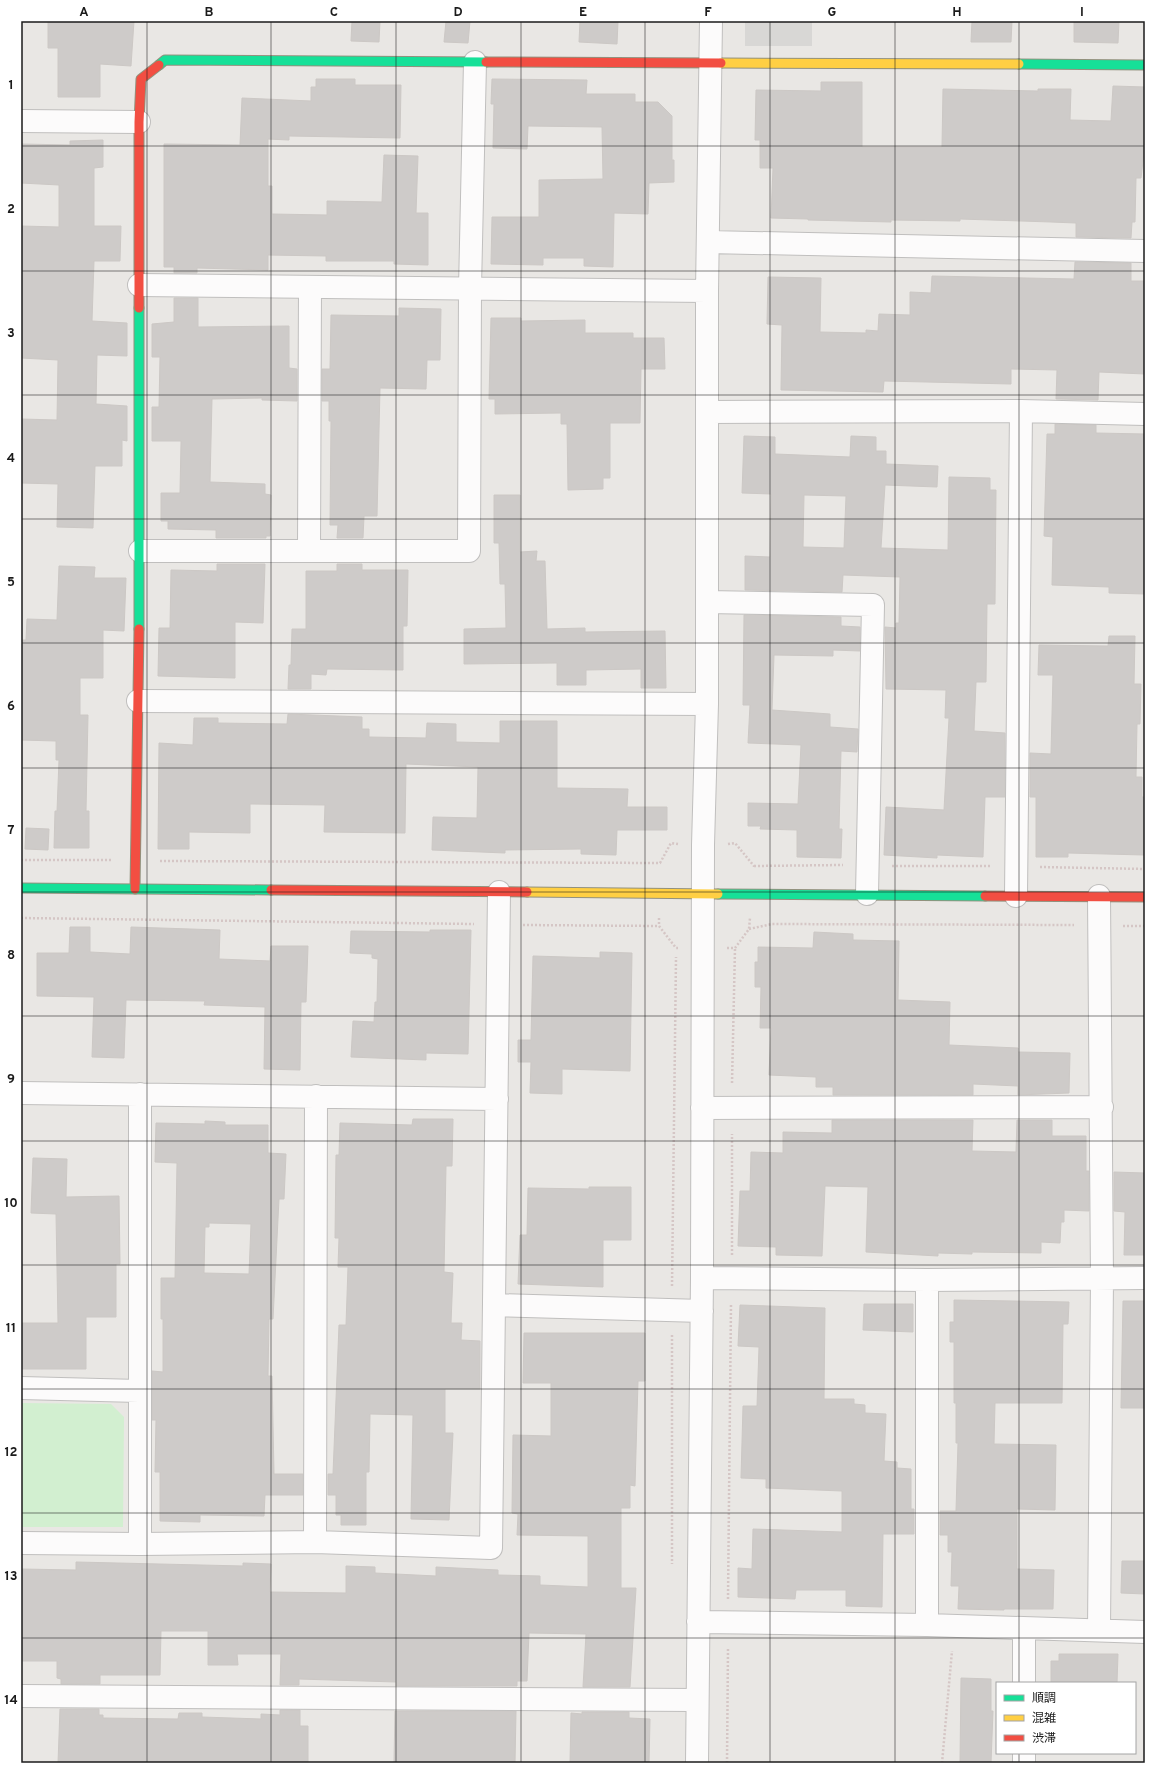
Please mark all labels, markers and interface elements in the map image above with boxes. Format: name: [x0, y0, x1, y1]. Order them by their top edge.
text: A: [79, 5, 89, 21]
text: B: [205, 5, 214, 21]
text: C: [330, 5, 338, 21]
text: D: [453, 5, 463, 21]
text: E: [579, 5, 587, 21]
text: F: [704, 5, 712, 21]
text: G: [828, 5, 837, 21]
text: H: [952, 5, 962, 21]
text: I: [1080, 5, 1084, 21]
text: 1: [8, 78, 14, 94]
text: 2: [7, 202, 15, 218]
text: 3: [7, 326, 15, 342]
text: 4: [7, 451, 15, 467]
text: 5: [7, 575, 15, 591]
text: 6: [7, 699, 15, 715]
text: 7: [8, 823, 15, 839]
text: 8: [7, 948, 15, 964]
text: 9: [7, 1072, 15, 1088]
text: 10: [4, 1196, 18, 1212]
text: 11: [6, 1321, 16, 1337]
text: 12: [4, 1445, 18, 1461]
text: 13: [5, 1569, 18, 1585]
legend: [996, 1682, 1136, 1754]
text: 順調: [1032, 1691, 1056, 1707]
text: 14: [4, 1693, 18, 1709]
text: 混雑: [1032, 1711, 1056, 1727]
text: 渋滞: [1032, 1731, 1056, 1747]

